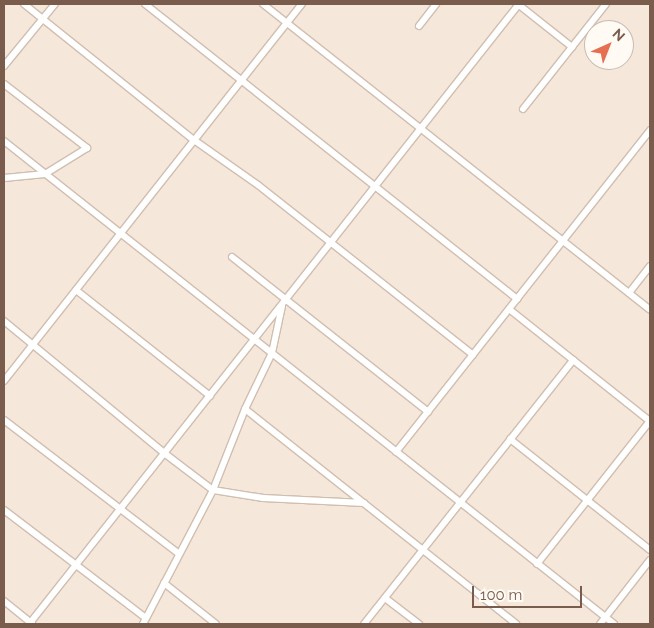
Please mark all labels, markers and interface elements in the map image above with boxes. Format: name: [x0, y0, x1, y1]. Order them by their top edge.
north arrow: [584, 20, 634, 70]
text: N: [609, 25, 628, 44]
scale bar: [474, 576, 584, 608]
text: 100 m: [480, 586, 522, 604]

